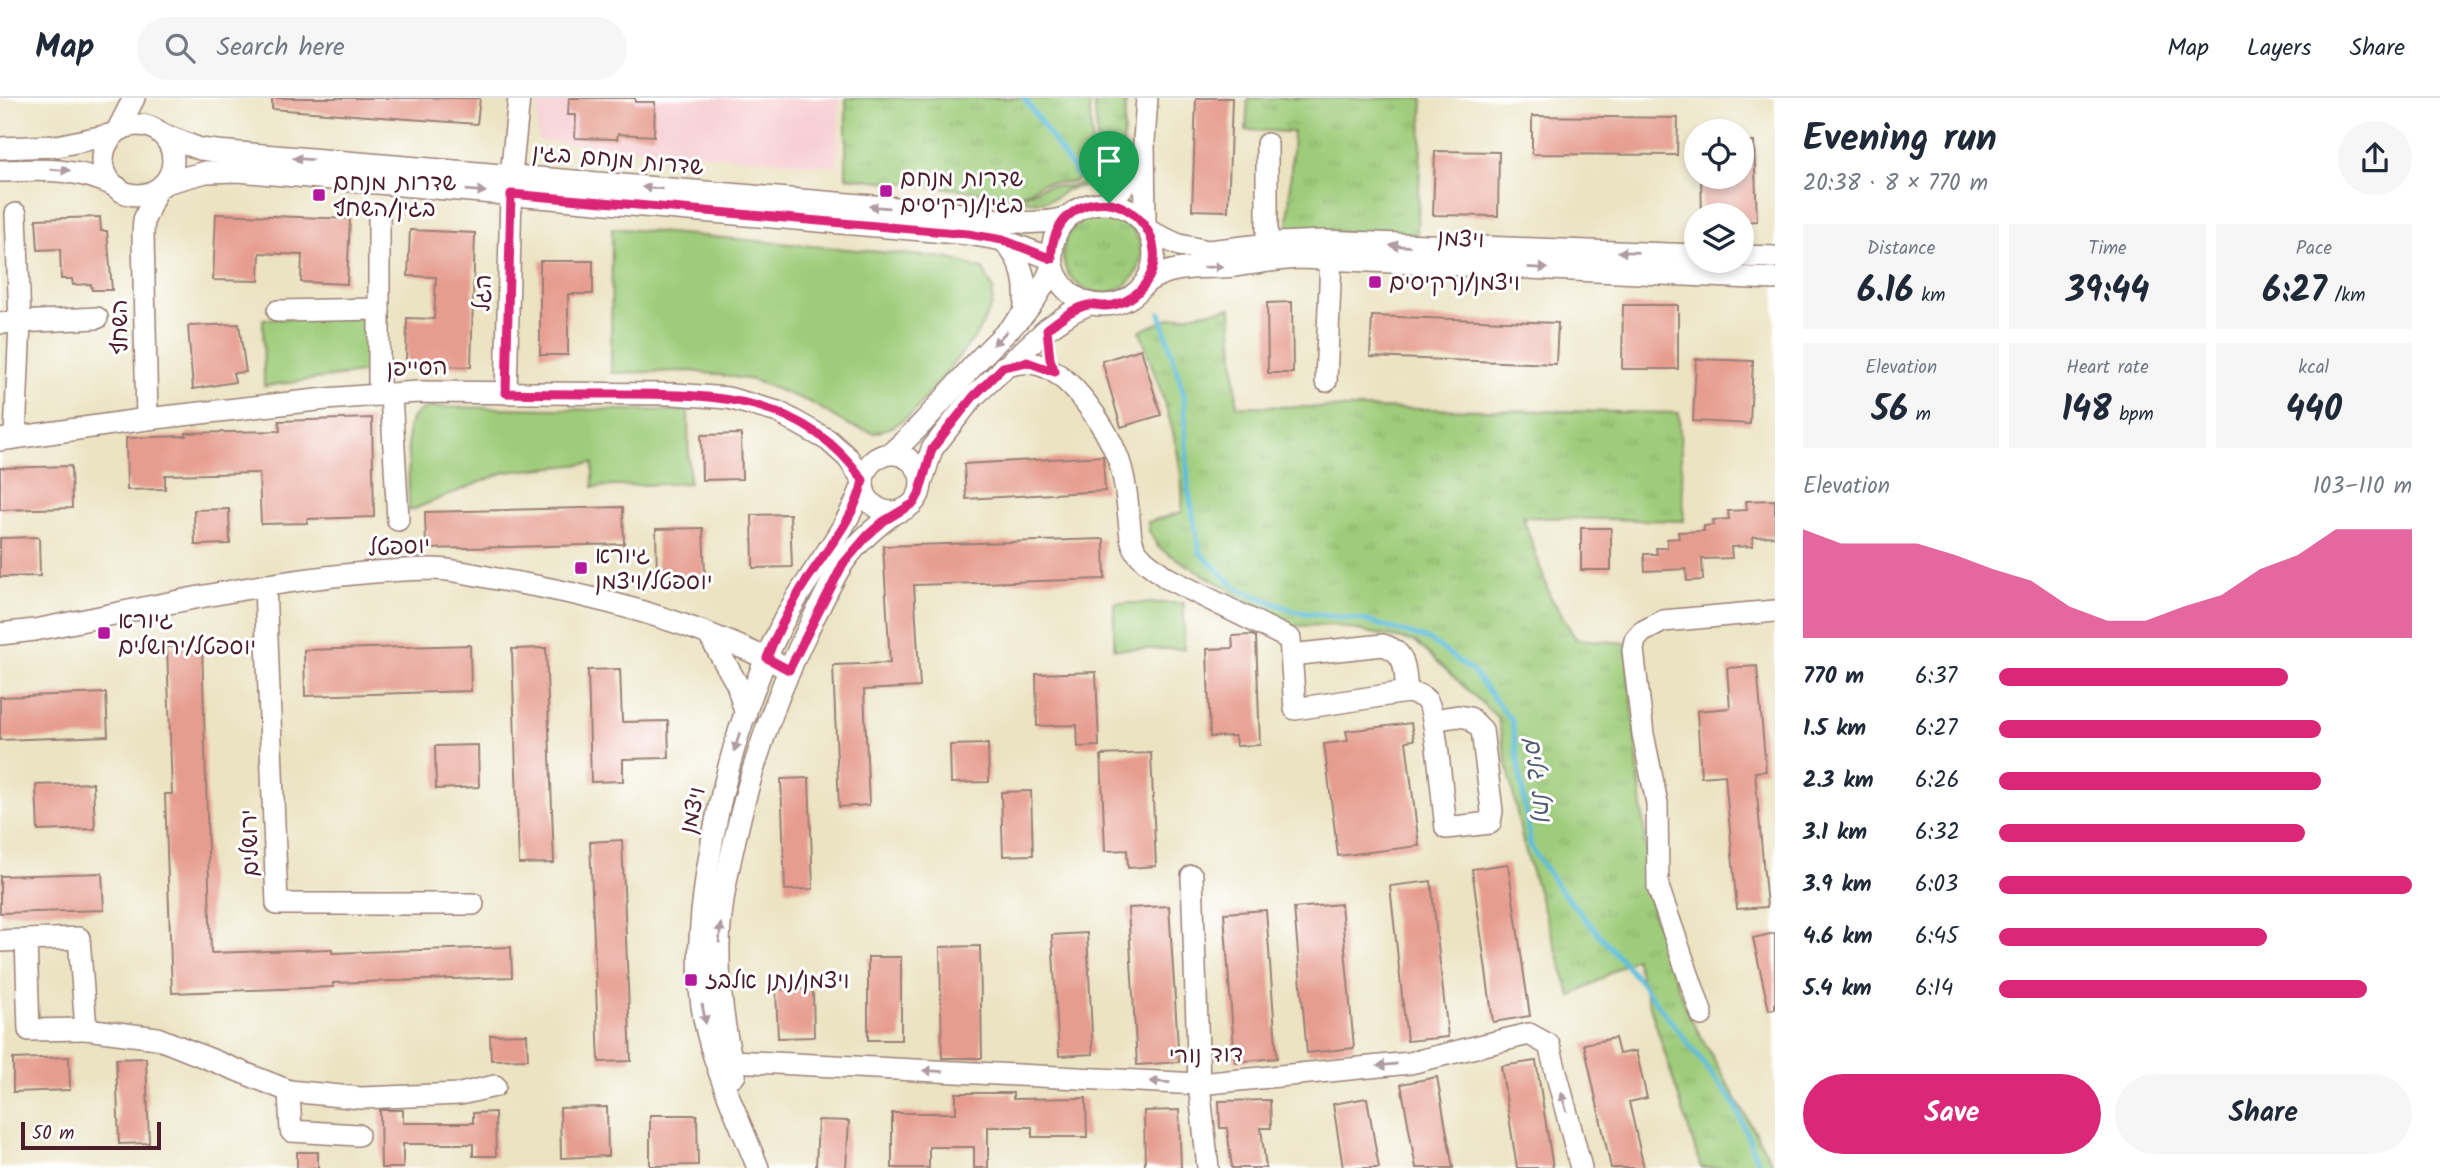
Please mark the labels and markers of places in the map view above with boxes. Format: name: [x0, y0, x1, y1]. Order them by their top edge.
pin: [1079, 131, 1139, 203]
place label: שדרות מנחם בגין/נרקיסים: [900, 162, 1024, 224]
place label: שדרות מנחם בגין/השחף: [333, 166, 457, 228]
marker: שדרות מנחם בגין/נרקיסים: [878, 183, 894, 199]
marker: שדרות מנחם בגין/השחף: [311, 187, 327, 203]
place label: ויצמן/נרקיסים: [1389, 266, 1520, 302]
marker: ויצמן/נרקיסים: [1367, 274, 1383, 290]
place label: גיורא יוספטל/ויצמן: [595, 539, 713, 601]
marker: גיורא יוספטל/ויצמן: [573, 560, 589, 576]
place label: גיורא יוספטל/ירושלים: [118, 604, 256, 666]
marker: גיורא יוספטל/ירושלים: [96, 625, 112, 641]
place label: ויצמן/נתן אלבז: [705, 964, 850, 1000]
marker: ויצמן/נתן אלבז: [683, 972, 699, 988]

